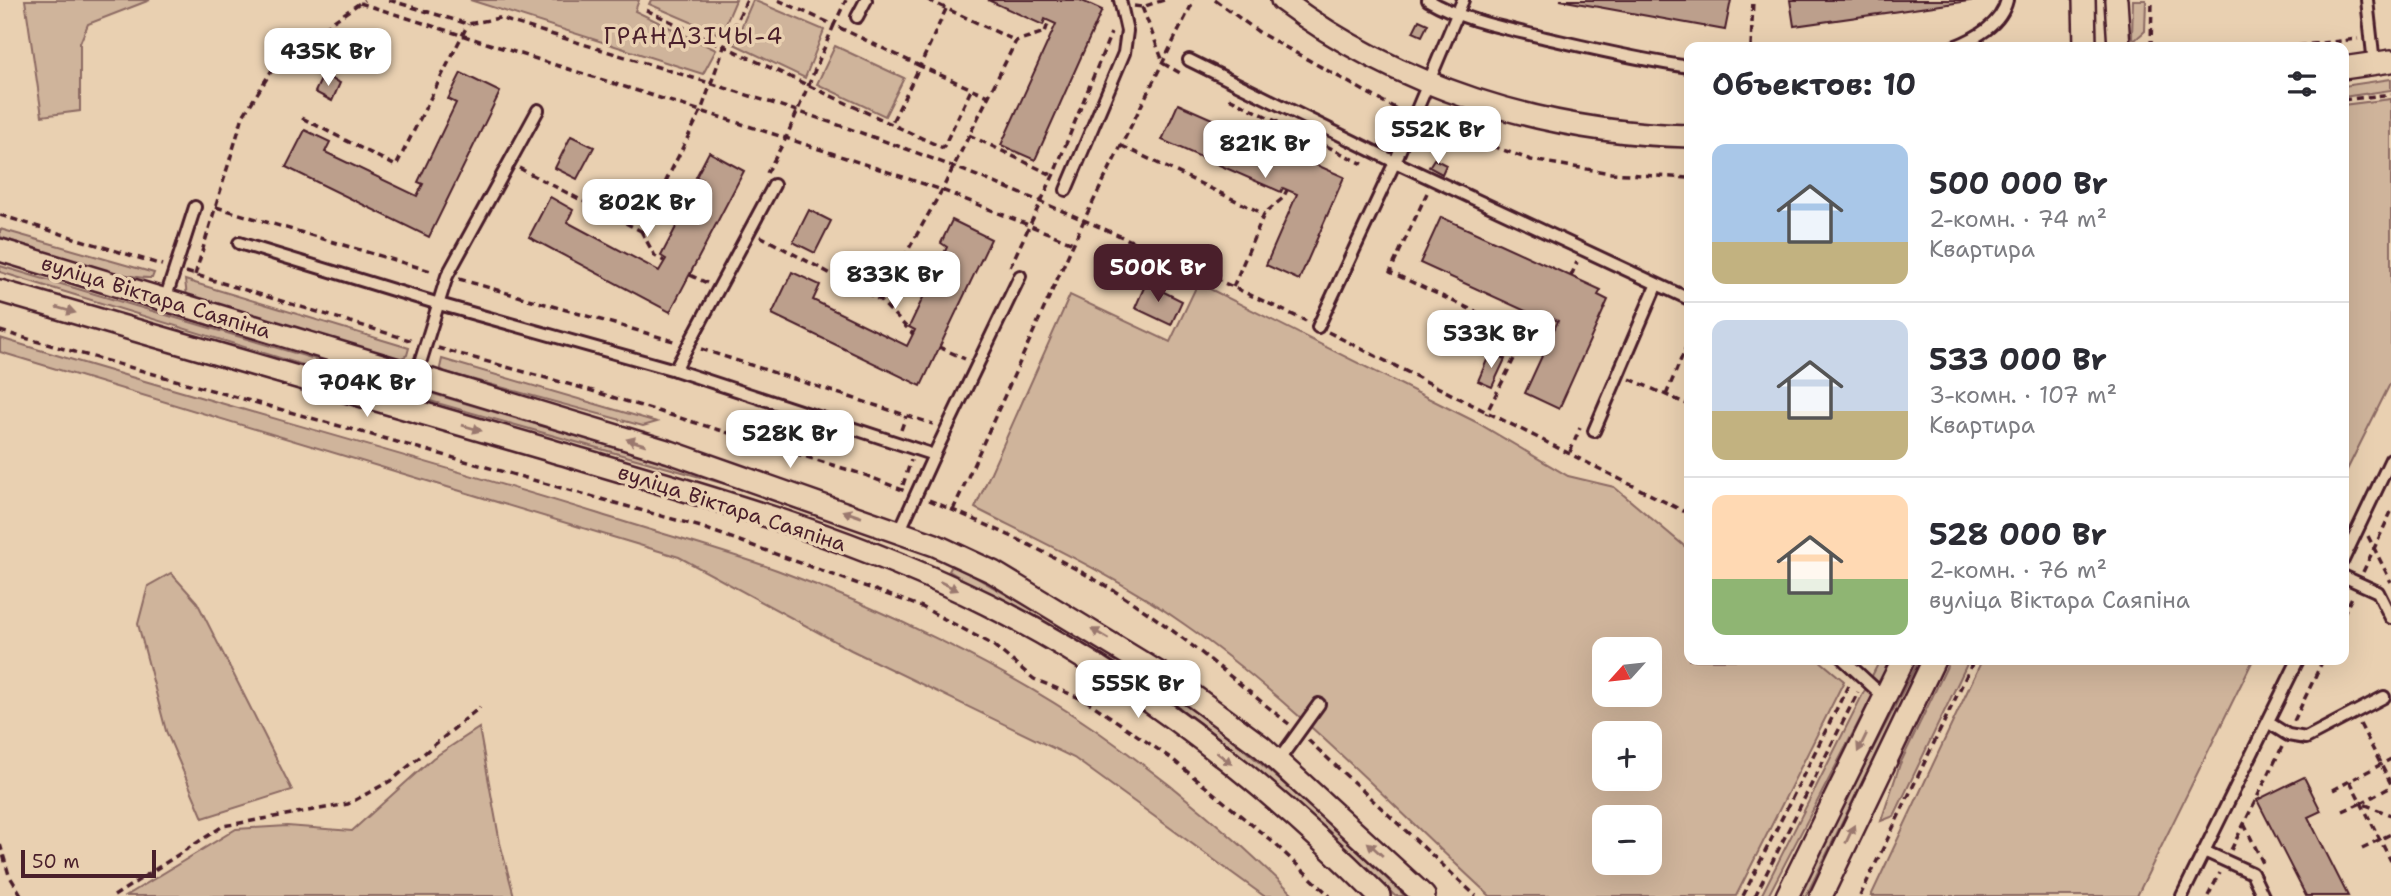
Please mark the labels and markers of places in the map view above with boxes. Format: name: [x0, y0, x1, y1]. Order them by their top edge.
pin: 435K Br: [263, 28, 393, 88]
pin: 552K Br: [1373, 106, 1503, 166]
pin: 821K Br: [1200, 120, 1330, 180]
pin: 802K Br: [582, 180, 712, 239]
pin: 500K Br: [1093, 244, 1223, 304]
pin: 833K Br: [830, 252, 960, 311]
pin: 533K Br: [1426, 310, 1556, 370]
pin: 704K Br: [302, 360, 432, 419]
pin: 528K Br: [725, 410, 855, 470]
pin: 555K Br: [1073, 660, 1203, 720]

